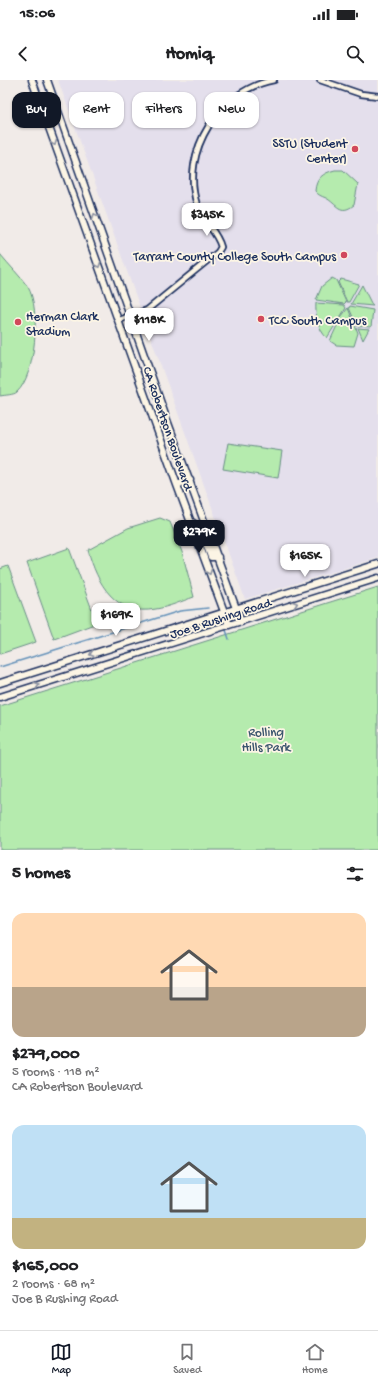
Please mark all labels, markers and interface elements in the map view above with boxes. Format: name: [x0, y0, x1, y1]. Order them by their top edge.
text: 15:06: [20, 5, 55, 23]
icon: back: [12, 43, 34, 65]
icon: search: [344, 43, 366, 65]
text: Homiq: [165, 44, 213, 65]
chip: Buy: [12, 92, 61, 128]
chip: Rent: [69, 92, 124, 128]
chip: Filters: [132, 92, 196, 128]
chip: New: [204, 92, 259, 128]
place label: SSTU (Student Center): [272, 137, 349, 167]
one-way arrow: [49, 140, 57, 147]
marker: SSTU (Student Center): [350, 144, 360, 154]
pin: $345K: [179, 203, 235, 237]
text: $345K: [191, 208, 223, 223]
one-way arrow: [91, 213, 100, 220]
place label: Tarrant County College South Campus: [133, 250, 337, 265]
marker: Tarrant County College South Campus: [339, 250, 349, 260]
one-way arrow: [94, 262, 102, 269]
pin: $118K: [121, 308, 177, 342]
place label: Herman Clark Stadium: [26, 310, 99, 340]
text: $118K: [134, 313, 164, 328]
marker: TCC South Campus: [256, 314, 266, 324]
place label: TCC South Campus: [268, 314, 367, 329]
marker: Herman Clark Stadium: [13, 317, 23, 327]
street label: CA Robertson Boulevard: [138, 365, 195, 494]
pin: $279K: [171, 520, 227, 554]
text: $279K: [183, 525, 215, 540]
pin: $165K: [277, 544, 333, 578]
text: $165K: [289, 549, 321, 564]
one-way arrow: [205, 568, 213, 575]
street label: Joe B Rushing Road: [168, 595, 275, 643]
one-way arrow: [291, 601, 298, 609]
pin: $169K: [88, 603, 144, 637]
text: $169K: [100, 608, 132, 623]
one-way arrow: [89, 649, 96, 657]
one-way arrow: [34, 682, 41, 690]
park label: Rolling Hills Park: [242, 726, 292, 756]
icon: filters: [344, 863, 366, 885]
text: 5 homes: [12, 864, 70, 884]
icon: home: [153, 939, 225, 1011]
text: $279,000: [12, 1045, 80, 1065]
text: 5 rooms · 118 m²: [12, 1065, 99, 1080]
text: CA Robertson Boulevard: [12, 1080, 142, 1095]
icon: home: [153, 1151, 225, 1223]
text: $165,000: [12, 1257, 78, 1277]
text: 2 rooms · 68 m²: [12, 1277, 95, 1292]
text: Joe B Rushing Road: [12, 1292, 118, 1307]
tab: Map: [50, 1341, 72, 1377]
tab: Saved: [173, 1341, 201, 1377]
tab: Home: [302, 1341, 328, 1377]

